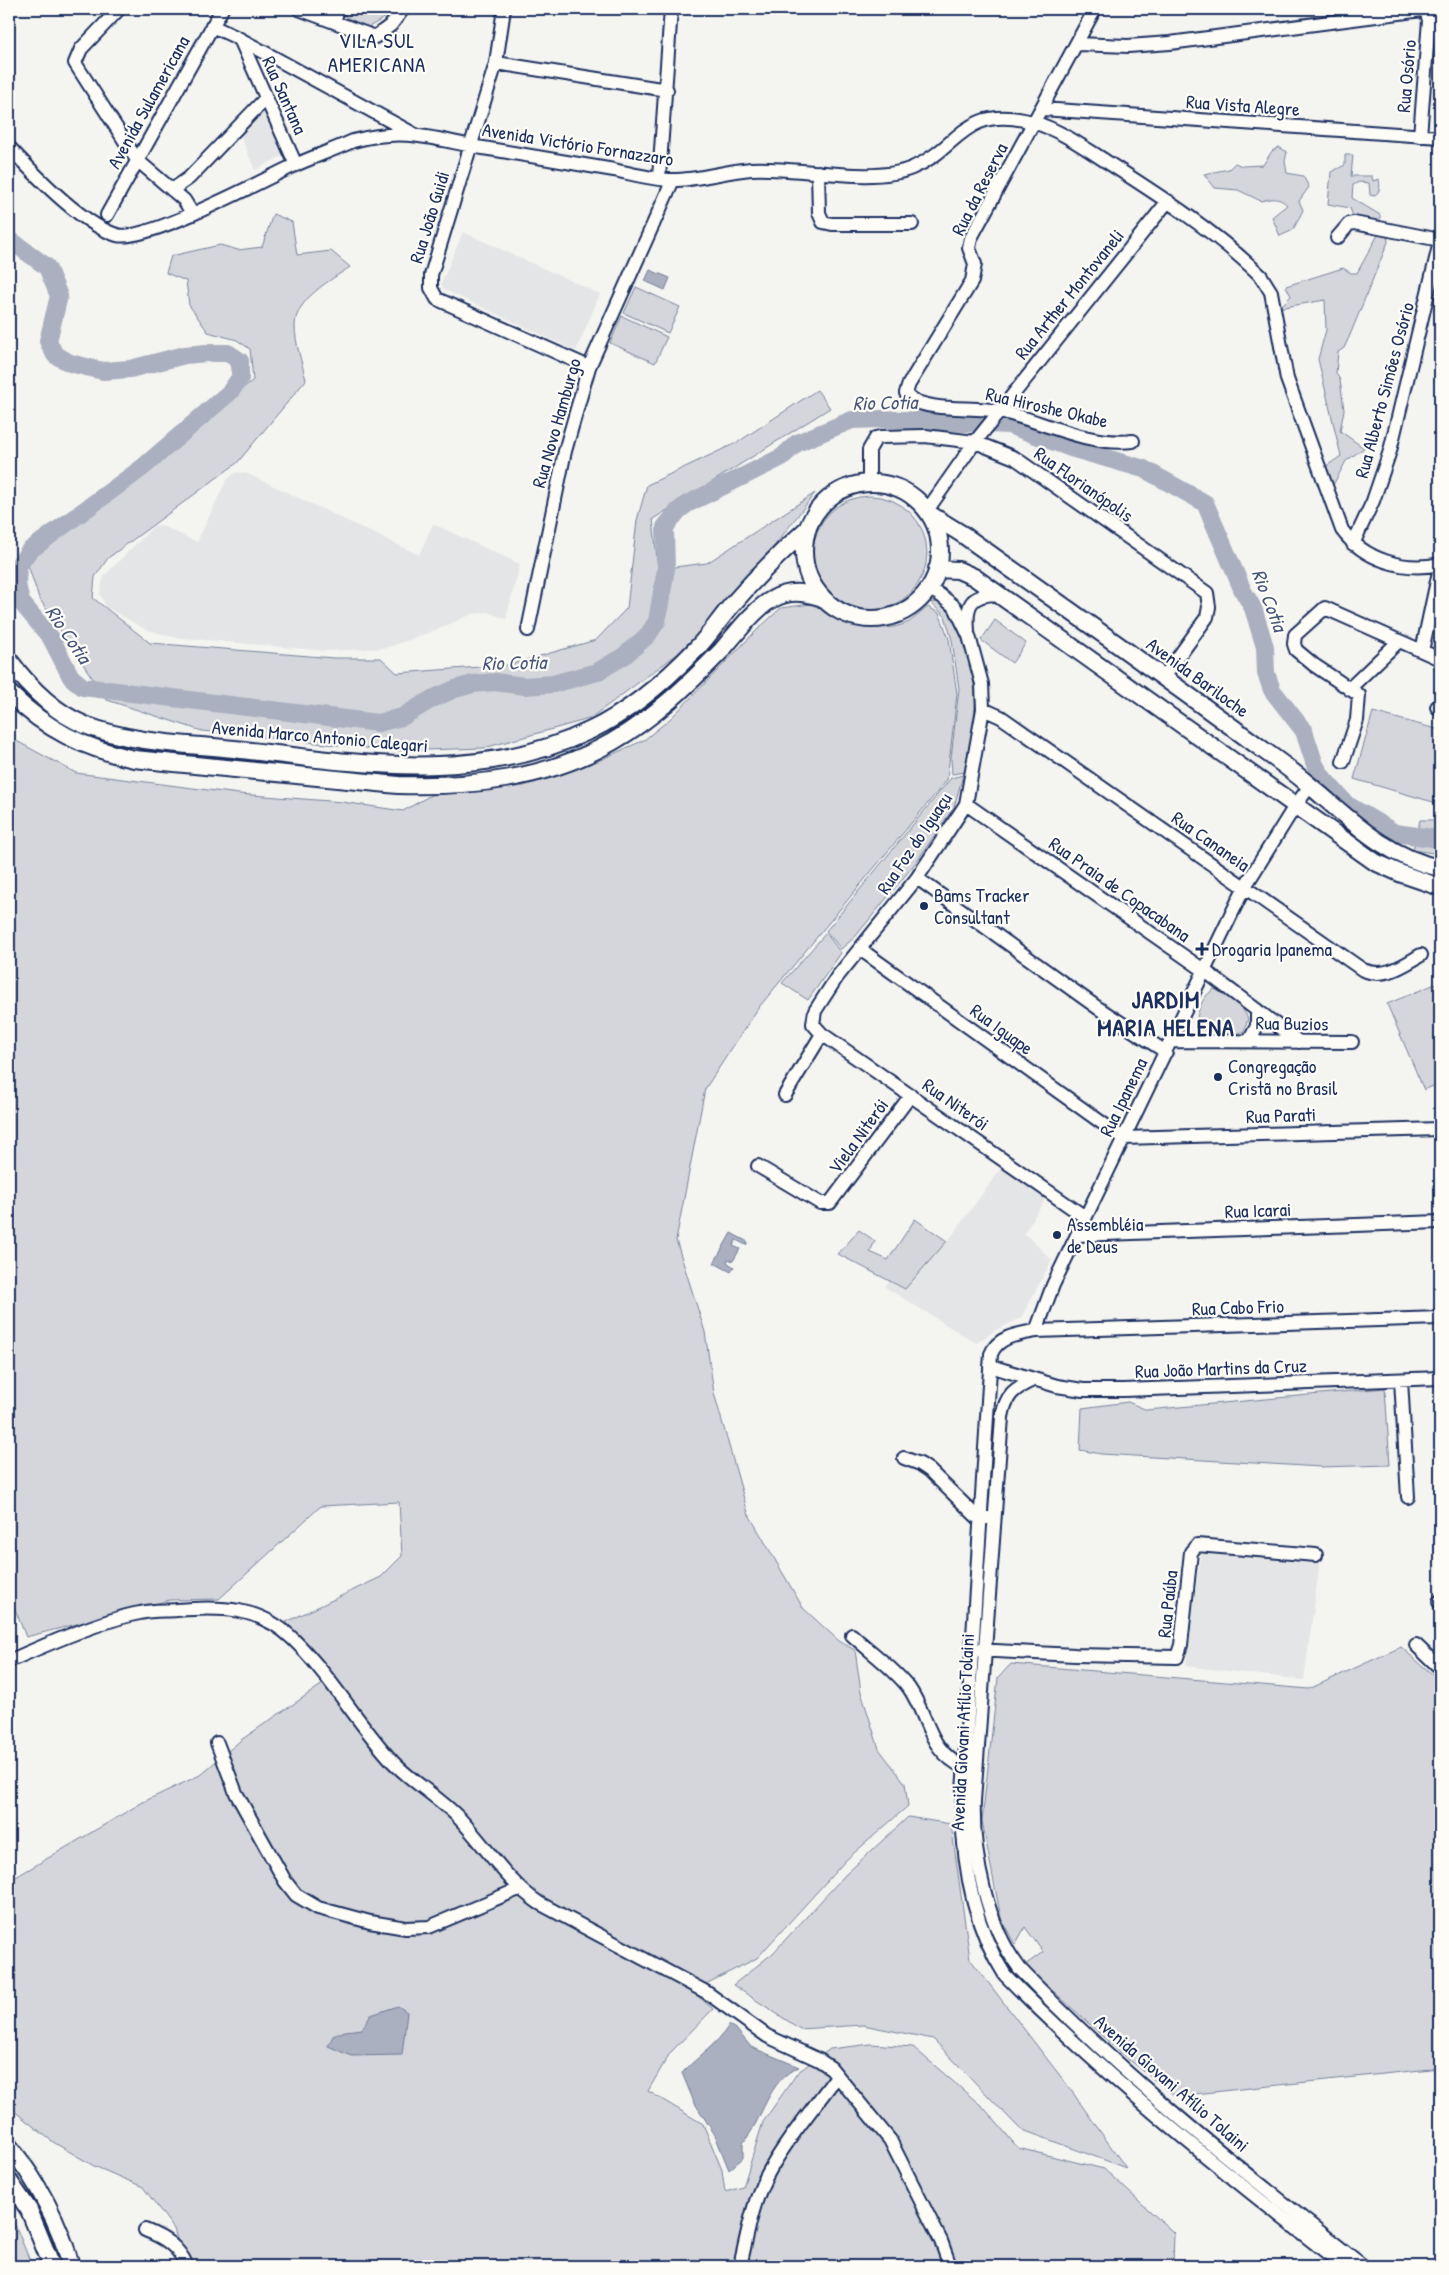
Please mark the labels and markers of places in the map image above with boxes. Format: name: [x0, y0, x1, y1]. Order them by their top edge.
place label: Bams Tracker Consultant: [934, 882, 1030, 930]
marker: Bams Tracker Consultant: [918, 900, 930, 912]
place label: Drogaria Ipanema: [1212, 936, 1332, 962]
marker: Drogaria Ipanema: [1196, 943, 1208, 955]
place label: Congregação Cristã no Brasil: [1228, 1053, 1338, 1101]
marker: Congregação Cristã no Brasil: [1212, 1071, 1224, 1083]
place label: Assembléia de Deus: [1067, 1211, 1144, 1259]
marker: Assembléia de Deus: [1051, 1229, 1063, 1241]

